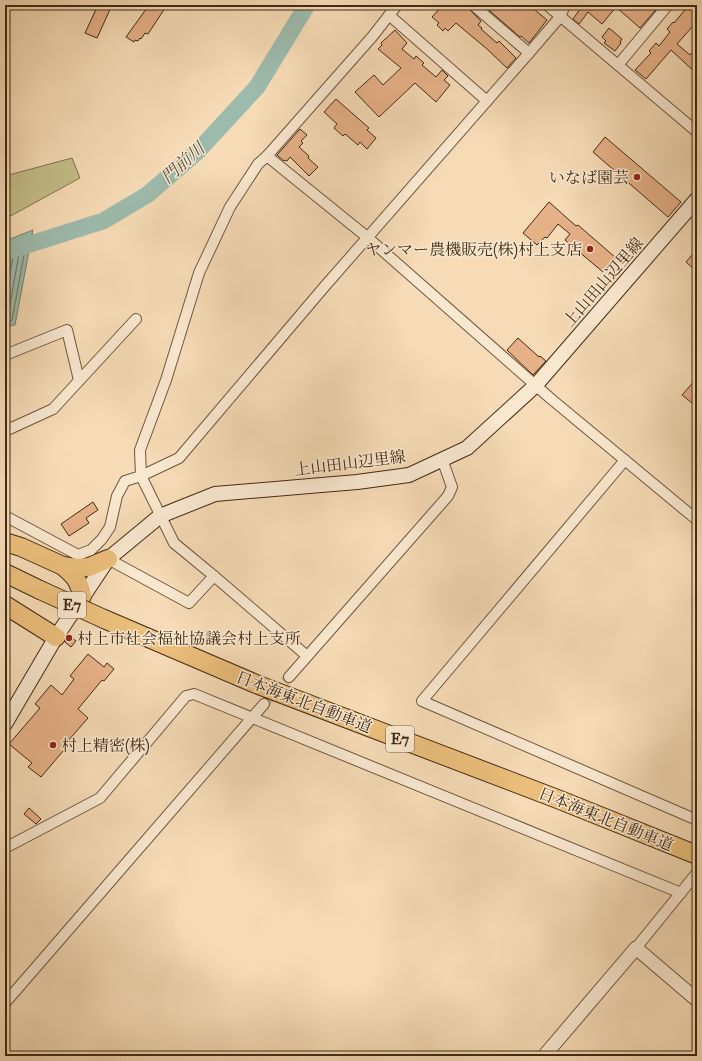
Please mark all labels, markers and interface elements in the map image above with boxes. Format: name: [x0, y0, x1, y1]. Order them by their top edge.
water label: 門前川: [157, 137, 210, 188]
place label: いなば園芸: [549, 168, 629, 187]
marker: いなば園芸: [632, 172, 642, 182]
street label: 上山田山辺里線: [559, 233, 647, 331]
place label: ヤンマー農機販売(株)村上支店: [365, 240, 582, 260]
marker: ヤンマー農機販売(株)村上支店: [585, 244, 595, 254]
street label: 上山田山辺里線: [293, 447, 407, 479]
road number: E7: [58, 592, 86, 618]
place label: 村上市社会福祉協議会村上支所: [77, 629, 301, 648]
marker: 村上市社会福祉協議会村上支所: [64, 633, 74, 643]
street label: 日本海東北自動車道: [233, 667, 375, 737]
road number: E7: [386, 726, 414, 752]
place label: 村上精密(株): [61, 736, 150, 756]
marker: 村上精密(株): [48, 740, 58, 750]
street label: 日本海東北自動車道: [536, 783, 676, 855]

